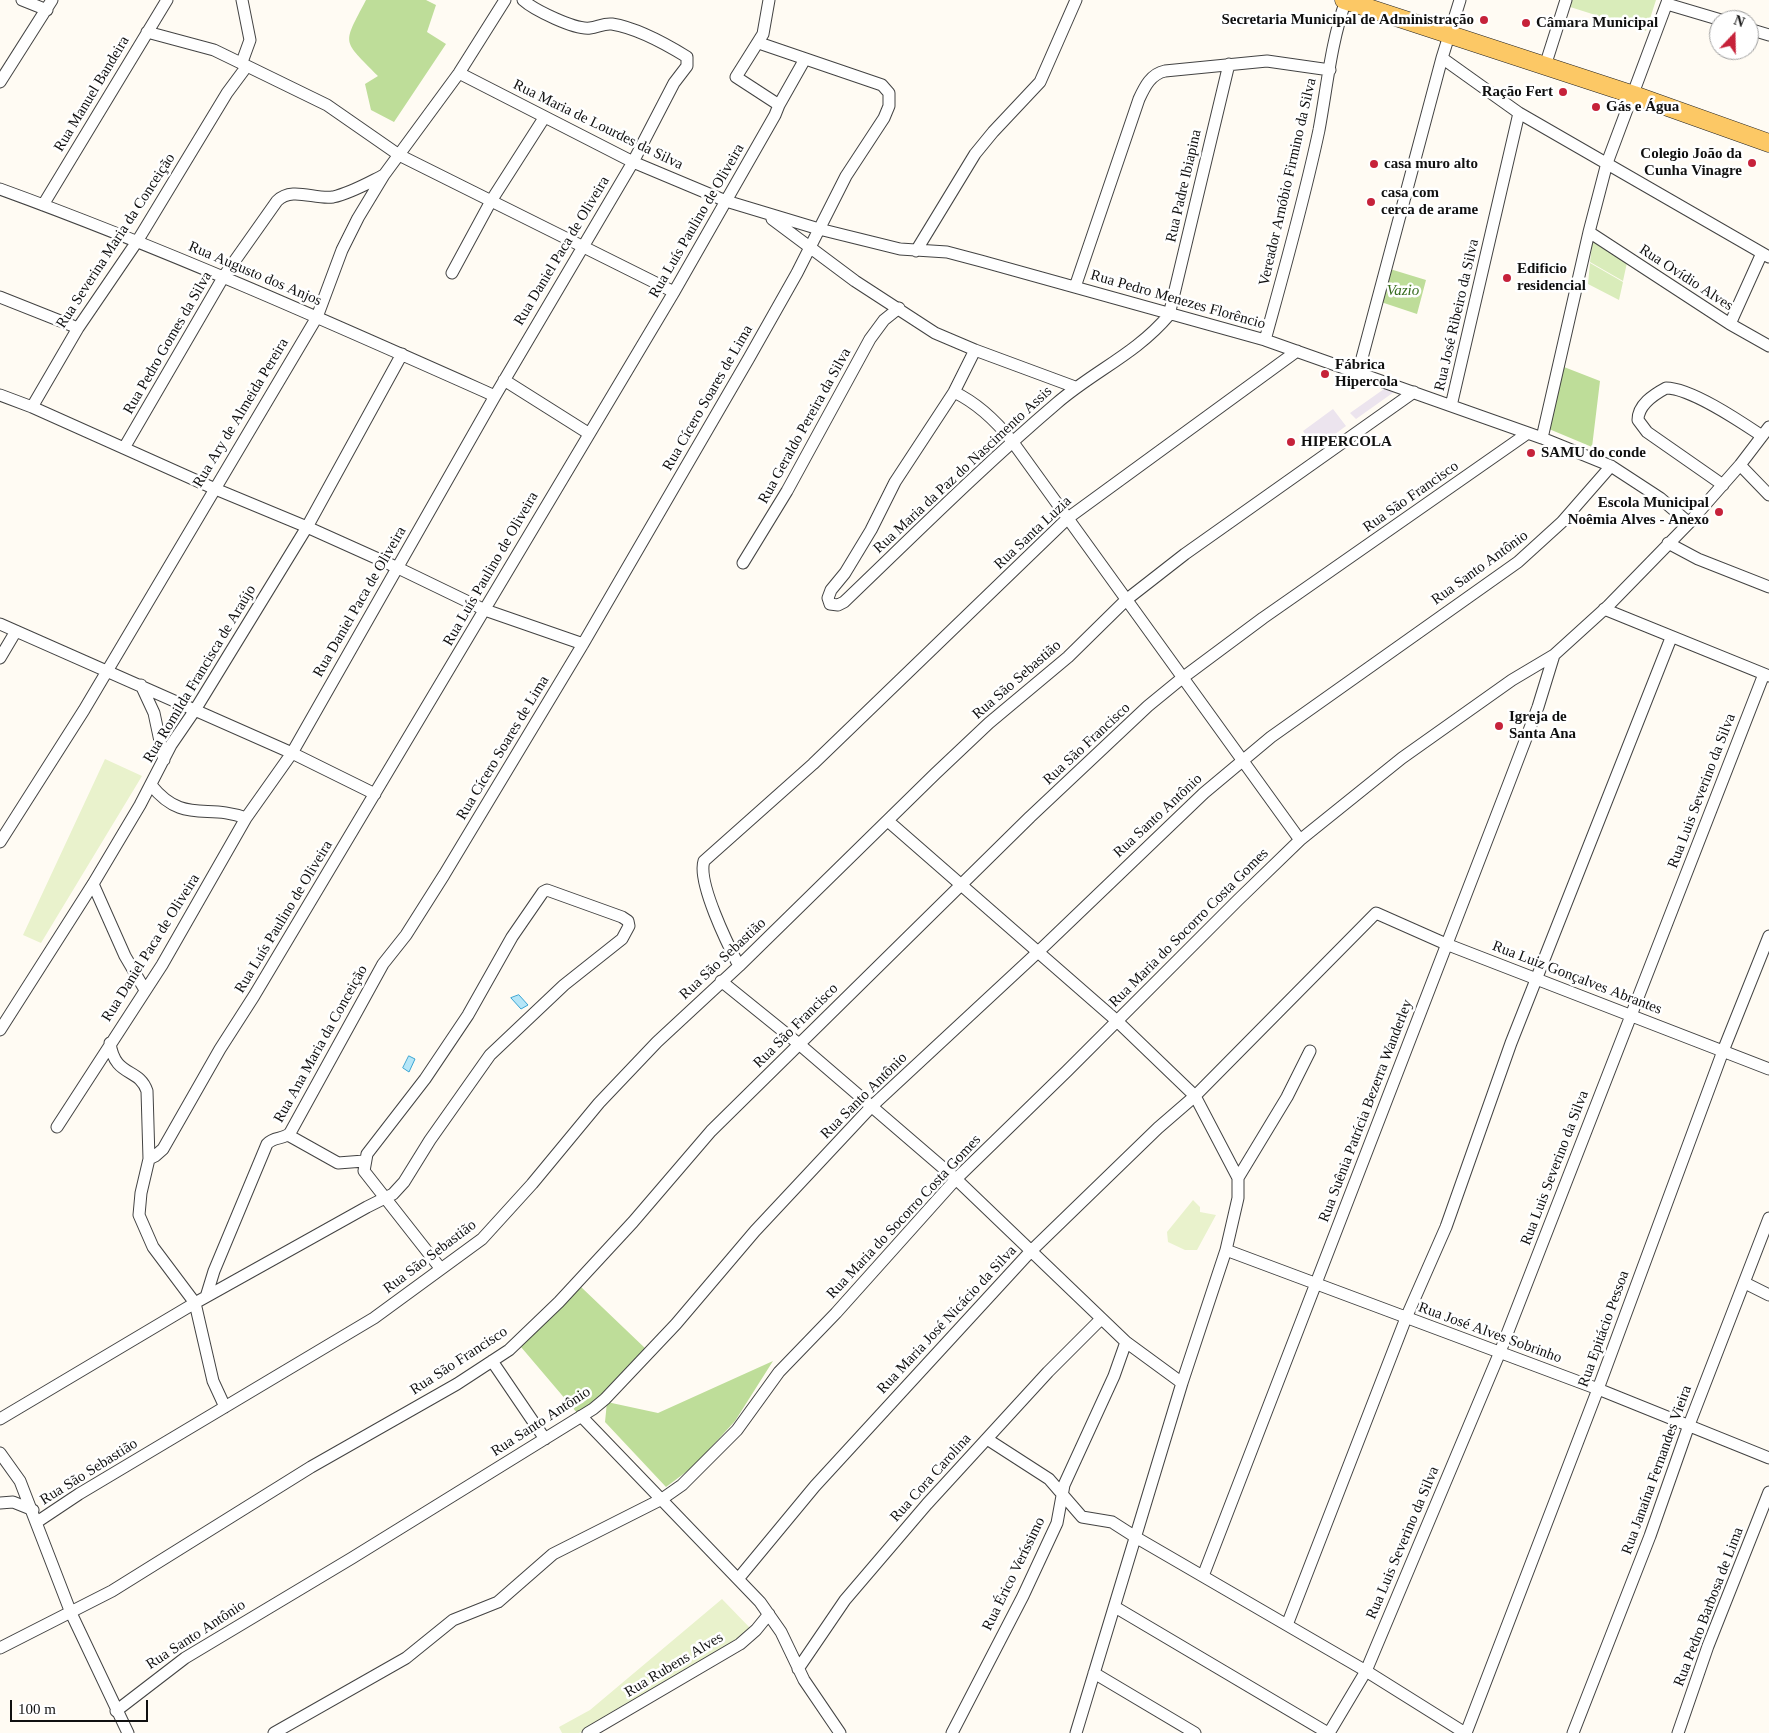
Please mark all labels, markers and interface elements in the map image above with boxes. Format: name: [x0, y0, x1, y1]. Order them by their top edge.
north arrow: [1709, 10, 1759, 60]
place label: Secretaria Municipal de Administração: [1221, 11, 1474, 29]
text: N: [1732, 13, 1747, 30]
marker: Secretaria Municipal de Administração: [1478, 14, 1490, 26]
place label: Câmara Municipal: [1536, 14, 1658, 32]
marker: Câmara Municipal: [1520, 17, 1532, 29]
street label: Rua Manuel Bandeira: [50, 33, 134, 155]
street label: Rua Maria de Lourdes da Silva: [510, 76, 686, 174]
street label: Vereador Arnóbio Firmino da Silva: [1255, 76, 1321, 288]
place label: Ração Fert: [1482, 83, 1553, 101]
marker: Ração Fert: [1557, 86, 1569, 98]
place label: Gás e Água: [1606, 98, 1679, 116]
marker: Gás e Água: [1590, 101, 1602, 113]
street label: Rua Padre Ibiapina: [1162, 128, 1206, 244]
street label: Rua Luís Paulino de Oliveira: [645, 141, 749, 301]
place label: Colegio João da Cunha Vinagre: [1640, 145, 1742, 180]
street label: Rua Severina Maria da Conceição: [53, 150, 179, 332]
place label: casa muro alto: [1384, 155, 1478, 173]
marker: Colegio João da Cunha Vinagre: [1746, 157, 1758, 169]
marker: casa muro alto: [1368, 158, 1380, 170]
street label: Rua Daniel Paca de Oliveira: [510, 173, 614, 329]
place label: casa com cerca de arame: [1381, 184, 1478, 219]
marker: casa com cerca de arame: [1365, 196, 1377, 208]
street label: Rua José Ribeiro da Silva: [1431, 237, 1483, 393]
street label: Rua Augusto dos Anjos: [186, 238, 324, 310]
street label: Rua Ovídio Alves: [1636, 241, 1736, 315]
place label: Edificio residencial: [1517, 260, 1586, 295]
street label: Rua Pedro Menezes Florêncio: [1088, 266, 1268, 334]
street label: Rua Pedro Gomes da Silva: [120, 269, 216, 417]
marker: Edificio residencial: [1501, 272, 1513, 284]
park label: Vazio: [1387, 282, 1419, 300]
street label: Rua Cícero Soares de Lima: [659, 322, 757, 474]
street label: Rua Ary de Almeida Pereira: [189, 335, 293, 491]
street label: Rua Geraldo Pereira da Silva: [755, 345, 855, 507]
place label: Fábrica Hipercola: [1335, 356, 1398, 391]
marker: Fábrica Hipercola: [1319, 368, 1331, 380]
street label: Rua Maria da Paz do Nascimento Assis: [870, 382, 1056, 558]
place label: HIPERCOLA: [1301, 433, 1392, 451]
marker: HIPERCOLA: [1285, 436, 1297, 448]
place label: SAMU do conde: [1541, 444, 1646, 462]
marker: SAMU do conde: [1525, 447, 1537, 459]
street label: Rua São Francisco: [1360, 457, 1462, 537]
street label: Rua Luís Paulino de Oliveira: [439, 489, 543, 649]
street label: Rua Santa Luzia: [991, 493, 1075, 573]
place label: Escola Municipal Noêmia Alves - Anexo: [1568, 494, 1709, 529]
marker: Escola Municipal Noêmia Alves - Anexo: [1713, 506, 1725, 518]
street label: Rua Daniel Paca de Oliveira: [310, 524, 410, 680]
street label: Rua Santo Antônio: [1428, 527, 1532, 609]
street label: Rua Romilda Francisca de Araújo: [140, 582, 260, 766]
street label: Rua São Sebastião: [969, 637, 1065, 723]
street label: Rua Cícero Soares de Lima: [453, 673, 553, 823]
street label: Rua São Francisco: [1040, 699, 1134, 789]
place label: Igreja de Santa Ana: [1509, 708, 1576, 743]
street label: Rua Luis Severino da Silva: [1664, 711, 1740, 871]
marker: Igreja de Santa Ana: [1493, 720, 1505, 732]
street label: Rua Santo Antônio: [1110, 770, 1206, 862]
street label: Rua Luís Paulino de Oliveira: [231, 837, 337, 997]
street label: Rua Maria do Socorro Costa Gomes: [1106, 845, 1272, 1011]
street label: Rua Daniel Paca de Oliveira: [98, 871, 204, 1025]
street label: Rua São Sebastião: [676, 914, 770, 1004]
street label: Rua Luiz Gonçalves Abrantes: [1490, 937, 1664, 1019]
street label: Rua Ana Maria da Conceição: [270, 962, 372, 1126]
street label: Rua São Francisco: [750, 980, 842, 1072]
street label: Rua Suênia Patrícia Bezerra Wanderley: [1315, 997, 1417, 1225]
street label: Rua Santo Antônio: [817, 1049, 911, 1143]
street label: Rua Luis Severino da Silva: [1517, 1088, 1593, 1248]
street label: Rua Maria do Socorro Costa Gomes: [823, 1131, 985, 1303]
street label: Rua São Sebastião: [380, 1216, 480, 1298]
street label: Rua Maria José Nicácio da Silva: [874, 1242, 1020, 1398]
street label: Rua Epitácio Pessoa: [1575, 1268, 1633, 1390]
street label: Rua José Alves Sobrinho: [1416, 1299, 1564, 1367]
street label: Rua São Francisco: [407, 1323, 511, 1399]
street label: Rua Santo Antônio: [488, 1383, 594, 1461]
street label: Rua Janaína Fernandes Vieira: [1618, 1383, 1696, 1557]
street label: Rua Cora Carolina: [887, 1430, 975, 1526]
street label: Rua São Sebastião: [37, 1435, 141, 1509]
street label: Rua Luis Severino da Silva: [1363, 1464, 1443, 1622]
street label: Rua Érico Veríssimo: [979, 1514, 1049, 1634]
street label: Rua Pedro Barbosa de Lima: [1670, 1525, 1748, 1689]
street label: Rua Santo Antônio: [143, 1596, 249, 1674]
street label: Rua Rubens Alves: [622, 1629, 726, 1701]
scale bar: [12, 1690, 150, 1722]
text: 100 m: [18, 1701, 56, 1717]

